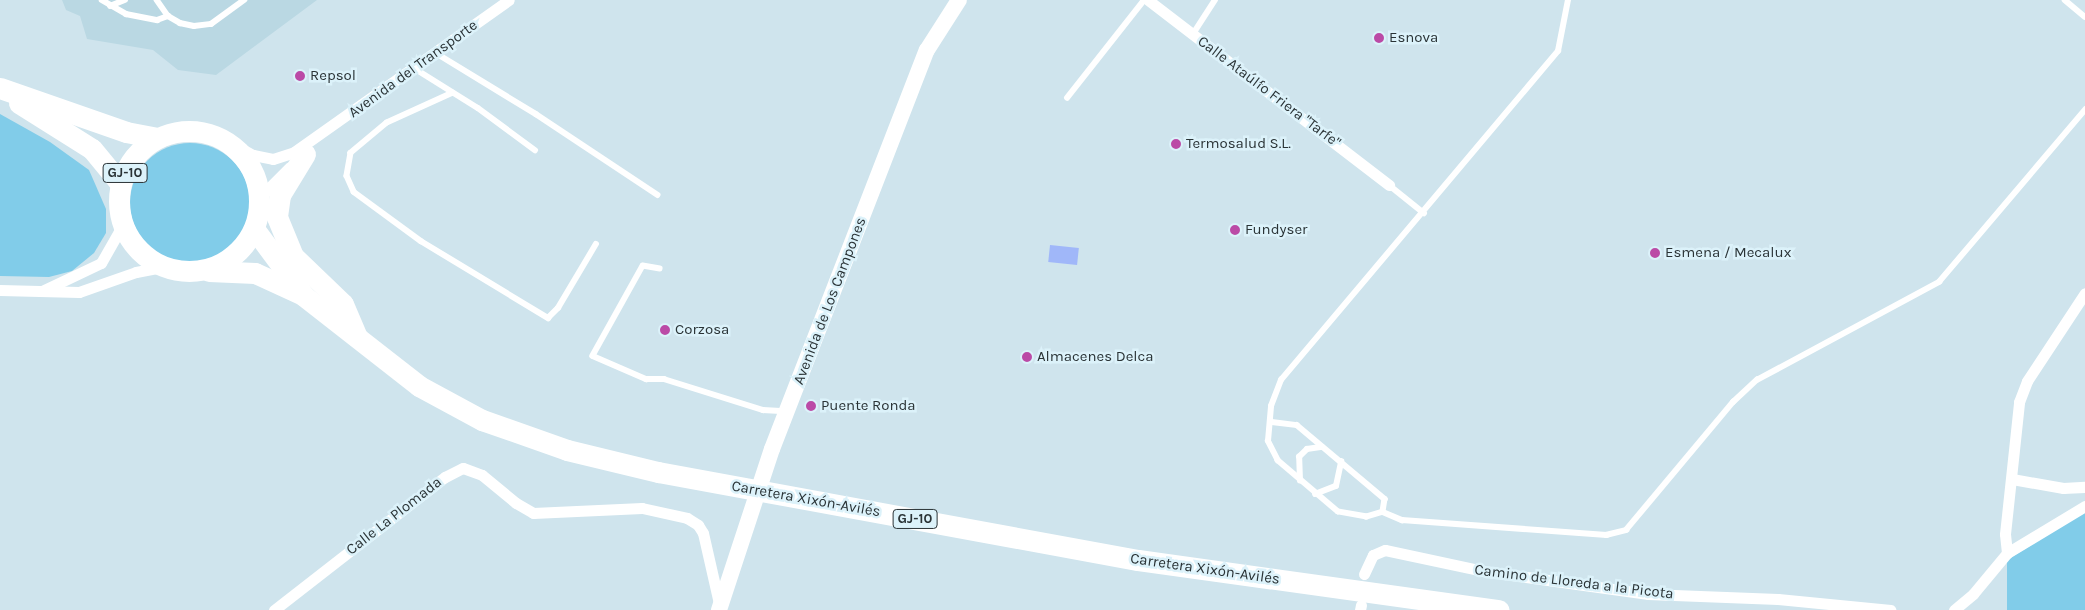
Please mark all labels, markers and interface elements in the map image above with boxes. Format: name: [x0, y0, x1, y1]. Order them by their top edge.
street label: Avenida del Transporte: [345, 16, 481, 122]
place label: Esnova: [1389, 29, 1438, 47]
street label: Calle Ataúlfo Friera "Tarfe": [1194, 32, 1344, 152]
marker: Esnova: [1373, 32, 1385, 44]
place label: Repsol: [310, 67, 356, 85]
marker: Repsol: [294, 70, 306, 82]
place label: Termosalud S.L.: [1186, 135, 1291, 153]
marker: Termosalud S.L.: [1170, 138, 1182, 150]
road number: GJ-10: [102, 162, 148, 184]
street label: Avenida de Los Campones: [790, 215, 870, 387]
place label: Fundyser: [1245, 221, 1308, 239]
marker: Fundyser: [1229, 224, 1241, 236]
place label: Esmena / Mecalux: [1665, 244, 1791, 262]
marker: Esmena / Mecalux: [1649, 247, 1661, 259]
place label: Corzosa: [675, 321, 729, 339]
marker: Corzosa: [659, 324, 671, 336]
place label: Almacenes Delca: [1037, 348, 1154, 366]
marker: Almacenes Delca: [1021, 351, 1033, 363]
place label: Puente Ronda: [821, 397, 916, 415]
marker: Puente Ronda: [805, 400, 817, 412]
street label: Calle La Plomada: [343, 473, 445, 559]
street label: Carretera Xixón-Avilés: [730, 477, 882, 521]
road number: GJ-10: [892, 508, 938, 530]
street label: Carretera Xixón-Avilés: [1129, 550, 1281, 588]
street label: Camino de Lloreda a la Picota: [1473, 561, 1675, 603]

